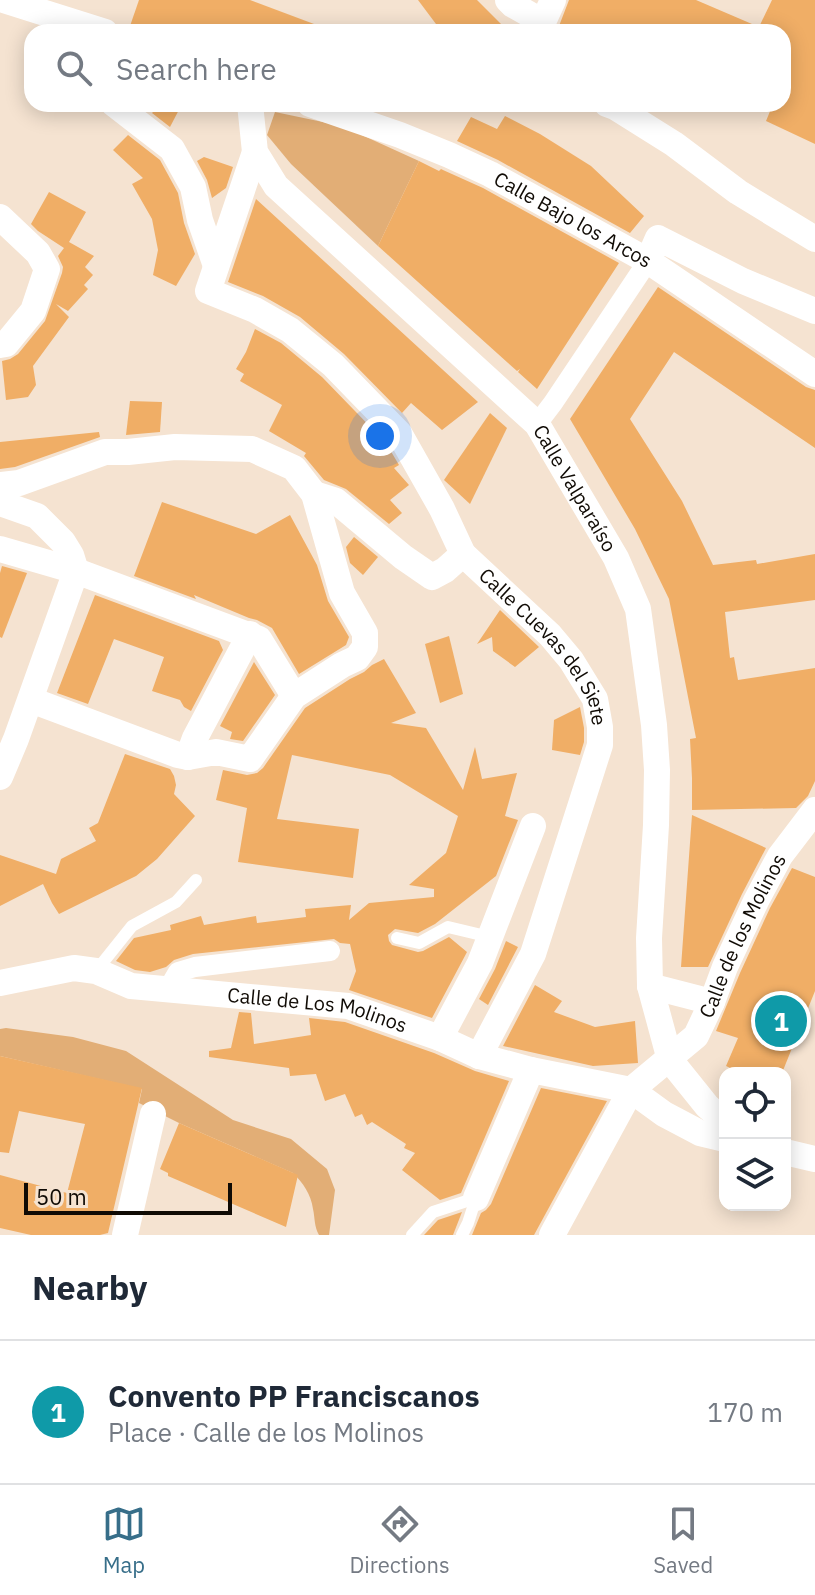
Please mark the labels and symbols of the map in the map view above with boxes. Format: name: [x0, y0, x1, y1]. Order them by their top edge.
street label: Calle Bajo los Arcos: [489, 165, 657, 274]
your location: [360, 416, 400, 456]
street label: Calle Valparaíso: [527, 419, 623, 557]
street label: Calle Cuevas del Siete: [473, 562, 613, 727]
street label: Calle de los Molinos: [692, 849, 792, 1022]
street label: Calle de Los Molinos: [226, 981, 411, 1039]
pin: 1: [755, 991, 807, 1051]
scale bar: [24, 1179, 232, 1215]

